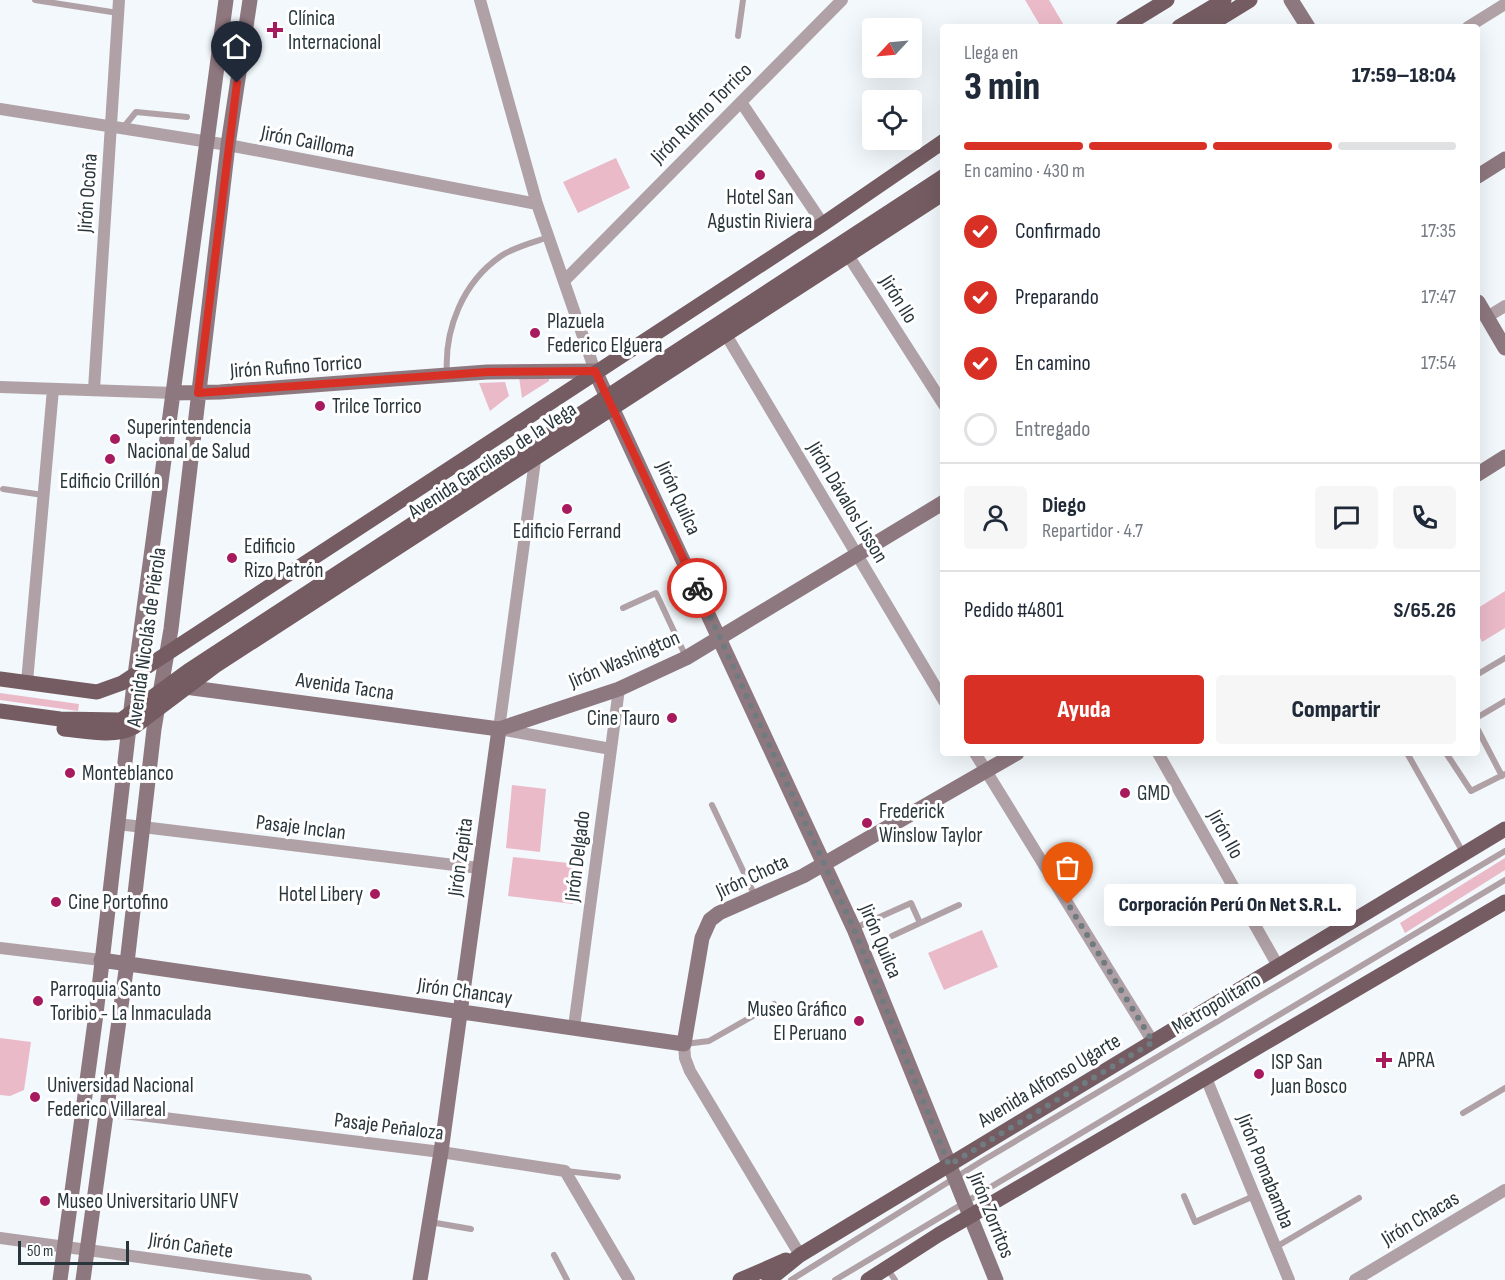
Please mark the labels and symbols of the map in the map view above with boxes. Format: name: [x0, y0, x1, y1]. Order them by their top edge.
place label: Clínica Internacional: [288, 6, 381, 55]
north arrow: [862, 18, 922, 78]
pin: [211, 21, 262, 83]
marker: Clínica Internacional: [266, 21, 284, 39]
street label: Jirón Rufino Torrico: [645, 58, 757, 170]
street label: Jirón Cailloma: [258, 120, 357, 163]
street label: Jirón Ocoña: [72, 153, 103, 235]
marker: Hotel San Agustin Riviera: [753, 168, 767, 182]
place label: Hotel San Agustin Riviera: [707, 185, 812, 234]
street label: Jirón Ilo: [874, 270, 923, 328]
place label: Plazuela Federico Elguera: [547, 309, 663, 358]
marker: Plazuela Federico Elguera: [528, 326, 542, 340]
street label: Jirón Rufino Torrico: [228, 349, 363, 384]
place label: Trilce Torrico: [332, 394, 422, 419]
street label: Avenida Garcilaso de la Vega: [403, 397, 581, 525]
marker: Trilce Torrico: [313, 399, 327, 413]
place label: Superintendencia Nacional de Salud: [127, 415, 251, 464]
marker: Superintendencia Nacional de Salud: [108, 432, 122, 446]
street label: Jirón Dávalos Lisson: [801, 436, 893, 567]
marker: Edificio Crillón: [103, 452, 117, 466]
street label: Jirón Quilca: [650, 457, 706, 539]
place label: Edificio Crillón: [60, 469, 160, 494]
marker: Edificio Ferrand: [560, 502, 574, 516]
place label: Edificio Ferrand: [513, 519, 621, 544]
place label: Edificio Rizo Patrón: [244, 534, 323, 583]
street label: Avenida Nicolás de Piérola: [121, 546, 171, 729]
marker: Edificio Rizo Patrón: [225, 551, 239, 565]
courier: [667, 558, 727, 618]
street label: Jirón Washington: [564, 625, 683, 694]
street label: Avenida Tacna: [293, 667, 396, 706]
place label: Cine Tauro: [587, 706, 660, 731]
marker: Cine Tauro: [665, 711, 679, 725]
place label: Monteblanco: [82, 761, 174, 786]
marker: Monteblanco: [63, 766, 77, 780]
place label: GMD: [1137, 781, 1170, 806]
marker: GMD: [1118, 786, 1132, 800]
place label: Frederick Winslow Taylor: [879, 799, 983, 848]
street label: Jirón Ilo: [1202, 805, 1249, 863]
street label: Jirón Delgado: [559, 809, 595, 904]
street label: Pasaje Inclan: [255, 810, 347, 845]
street label: Jirón Zepita: [443, 816, 478, 899]
marker: Frederick Winslow Taylor: [860, 816, 874, 830]
pin: [1042, 842, 1093, 904]
street label: Jirón Chota: [711, 849, 792, 905]
place label: Hotel Libery: [279, 882, 363, 907]
callout: Corporación Perú On Net S.R.L.: [1104, 883, 1356, 925]
marker: Hotel Libery: [368, 887, 382, 901]
place label: Cine Portofino: [68, 890, 169, 915]
marker: Cine Portofino: [49, 895, 63, 909]
street label: Jirón Quilca: [853, 899, 907, 982]
street label: Metropolitano: [1167, 967, 1265, 1040]
street label: Jirón Chancay: [415, 972, 514, 1011]
place label: Parroquia Santo Toribio - La Inmaculada: [50, 977, 212, 1026]
marker: Parroquia Santo Toribio - La Inmaculada: [31, 994, 45, 1008]
place label: Museo Gráfico El Peruano: [747, 997, 847, 1046]
marker: Museo Gráfico El Peruano: [852, 1014, 866, 1028]
street label: Avenida Alfonso Ugarte: [973, 1028, 1125, 1133]
place label: APRA: [1397, 1048, 1435, 1073]
place label: ISP San Juan Bosco: [1270, 1050, 1347, 1099]
marker: APRA: [1375, 1051, 1393, 1069]
marker: ISP San Juan Bosco: [1252, 1067, 1266, 1081]
place label: Universidad Nacional Federico Villareal: [47, 1073, 194, 1122]
marker: Universidad Nacional Federico Villareal: [28, 1090, 42, 1104]
street label: Pasaje Peñaloza: [333, 1107, 445, 1146]
street label: Jirón Pomabamba: [1231, 1109, 1300, 1232]
street label: Jirón Zorritos: [963, 1168, 1020, 1262]
street label: Jirón Chacas: [1376, 1186, 1464, 1252]
place label: Museo Universitario UNFV: [57, 1189, 239, 1214]
marker: Museo Universitario UNFV: [38, 1194, 52, 1208]
street label: Jirón Cañete: [146, 1227, 235, 1264]
scale bar: [18, 1238, 129, 1266]

